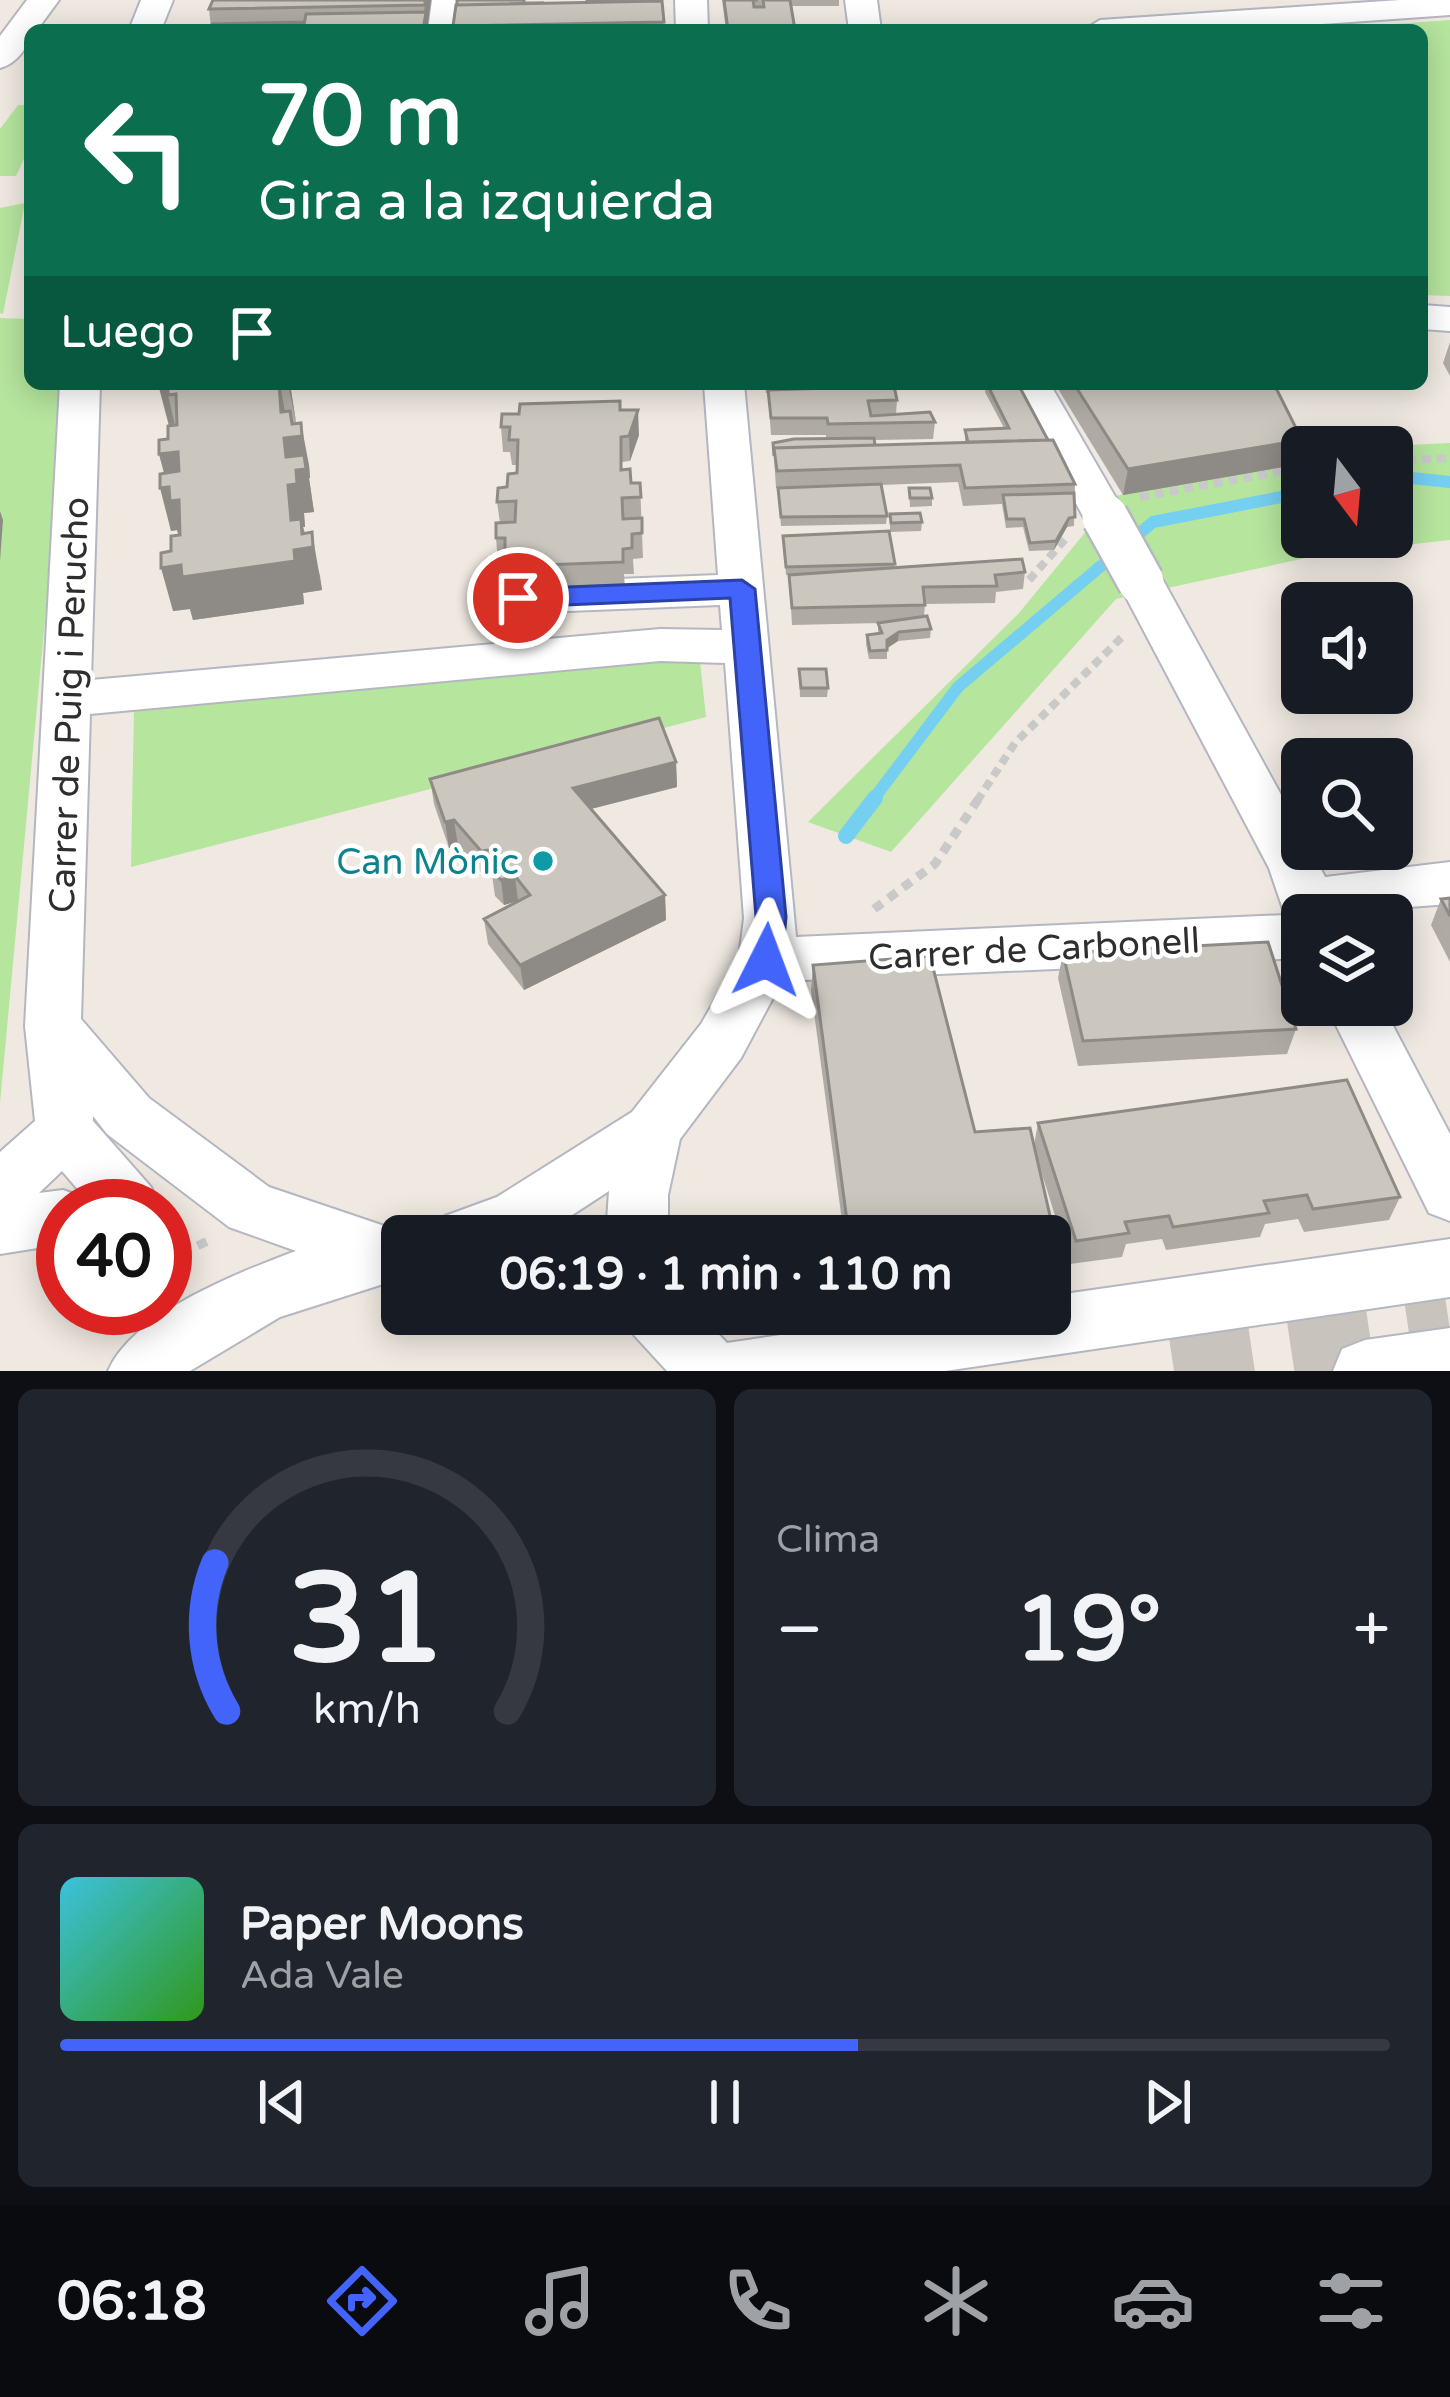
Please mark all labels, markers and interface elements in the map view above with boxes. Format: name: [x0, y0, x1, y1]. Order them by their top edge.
text: 70 m: [258, 67, 462, 168]
icon: left: [60, 72, 216, 228]
text: Gira a la izquierda: [258, 169, 715, 234]
icon: arrive: [219, 300, 285, 366]
text: Luego: [60, 306, 195, 360]
north arrow: [1281, 426, 1413, 558]
map controls: [1281, 426, 1413, 1026]
street label: Carrer de Puig i Perucho: [41, 496, 98, 914]
pin: [467, 547, 569, 649]
icon: arrive: [485, 565, 551, 631]
button: sound: [1281, 582, 1413, 714]
button: search: [1281, 738, 1413, 870]
place label: Can Mònic: [336, 841, 519, 884]
marker: Can Mònic: [530, 848, 556, 874]
button: layers: [1281, 894, 1413, 1026]
position arrow: [703, 897, 829, 1023]
street label: Carrer de Carbonell: [867, 919, 1201, 980]
speed limit sign: 40: [36, 1179, 192, 1335]
text: 06:19 · 1 min · 110 m: [500, 1248, 952, 1302]
text: Clima: [776, 1516, 880, 1563]
text: 31: [289, 1545, 445, 1696]
text: 19°: [1014, 1576, 1161, 1685]
text: −: [776, 1590, 823, 1670]
text: +: [1353, 1590, 1390, 1670]
text: km/h: [313, 1683, 421, 1734]
text: Paper Moons: [240, 1898, 524, 1952]
text: Ada Vale: [240, 1952, 404, 1999]
icon: previous: [249, 2069, 315, 2135]
icon: pause: [692, 2069, 758, 2135]
icon: next: [1135, 2069, 1201, 2135]
icon: directions: [320, 2259, 404, 2343]
icon: music: [518, 2259, 602, 2343]
icon: phone: [716, 2259, 800, 2343]
icon: climate: [914, 2259, 998, 2343]
icon: car: [1111, 2259, 1195, 2343]
icon: filters: [1309, 2259, 1393, 2343]
text: 06:18: [57, 2269, 207, 2334]

